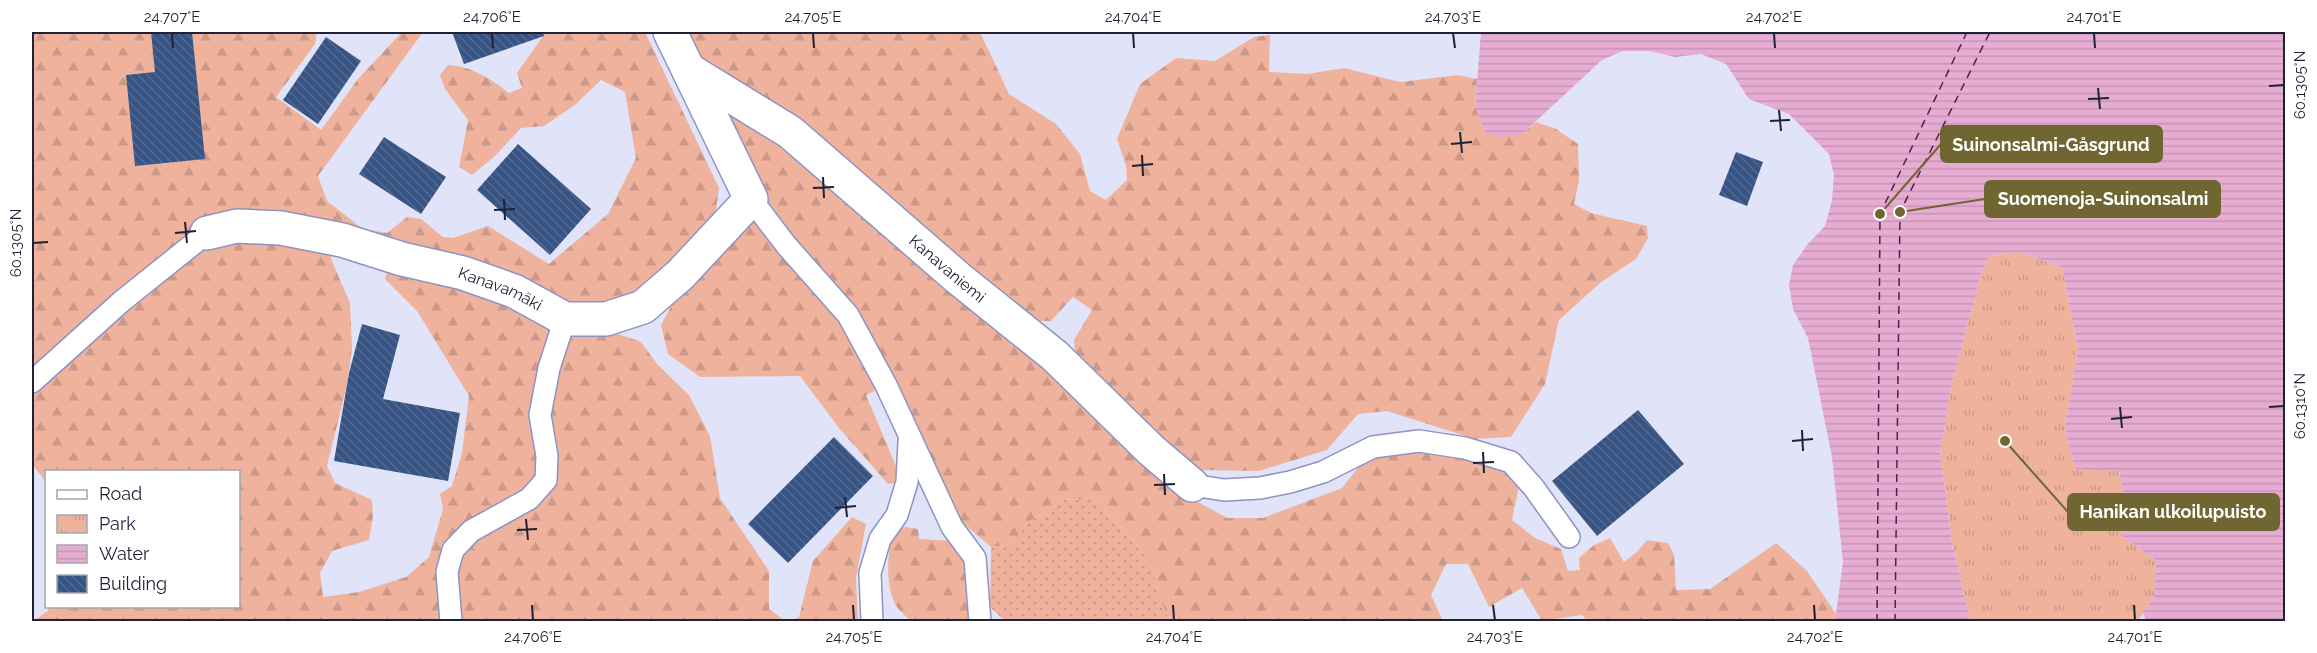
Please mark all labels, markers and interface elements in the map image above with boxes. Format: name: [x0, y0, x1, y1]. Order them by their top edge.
text: 24.707°E: [144, 8, 200, 26]
text: 24.706°E: [463, 8, 521, 26]
text: 24.705°E: [785, 8, 841, 26]
text: 24.704°E: [1105, 8, 1161, 26]
text: 24.703°E: [1425, 8, 1481, 26]
text: 24.702°E: [1746, 8, 1802, 26]
text: 24.701°E: [2067, 8, 2121, 26]
text: 60.1305°N: [2291, 51, 2309, 119]
callout: Suinonsalmi-Gåsgrund: [1941, 126, 2162, 162]
text: Suinonsalmi-Gåsgrund: [1952, 134, 2150, 155]
callout: Suomenoja-Suinonsalmi: [1985, 181, 2220, 217]
text: Suomenoja-Suinonsalmi: [1998, 188, 2208, 209]
text: 60.1305°N: [7, 209, 25, 277]
street label: Kanavaniemi: [905, 231, 989, 307]
street label: Kanavamäki: [456, 263, 546, 315]
text: 60.1310°N: [2291, 373, 2309, 439]
legend: [45, 470, 240, 608]
text: Road: [99, 483, 142, 504]
callout: Hanikan ulkoilupuisto: [2068, 494, 2279, 530]
text: Hanikan ulkoilupuisto: [2080, 501, 2267, 522]
text: Park: [99, 513, 136, 534]
text: Water: [99, 543, 150, 564]
text: Building: [99, 573, 167, 594]
text: 24.706°E: [504, 628, 562, 646]
text: 24.705°E: [826, 628, 882, 646]
text: 24.704°E: [1146, 628, 1202, 646]
text: 24.703°E: [1467, 628, 1523, 646]
text: 24.702°E: [1787, 628, 1843, 646]
text: 24.701°E: [2108, 628, 2162, 646]

